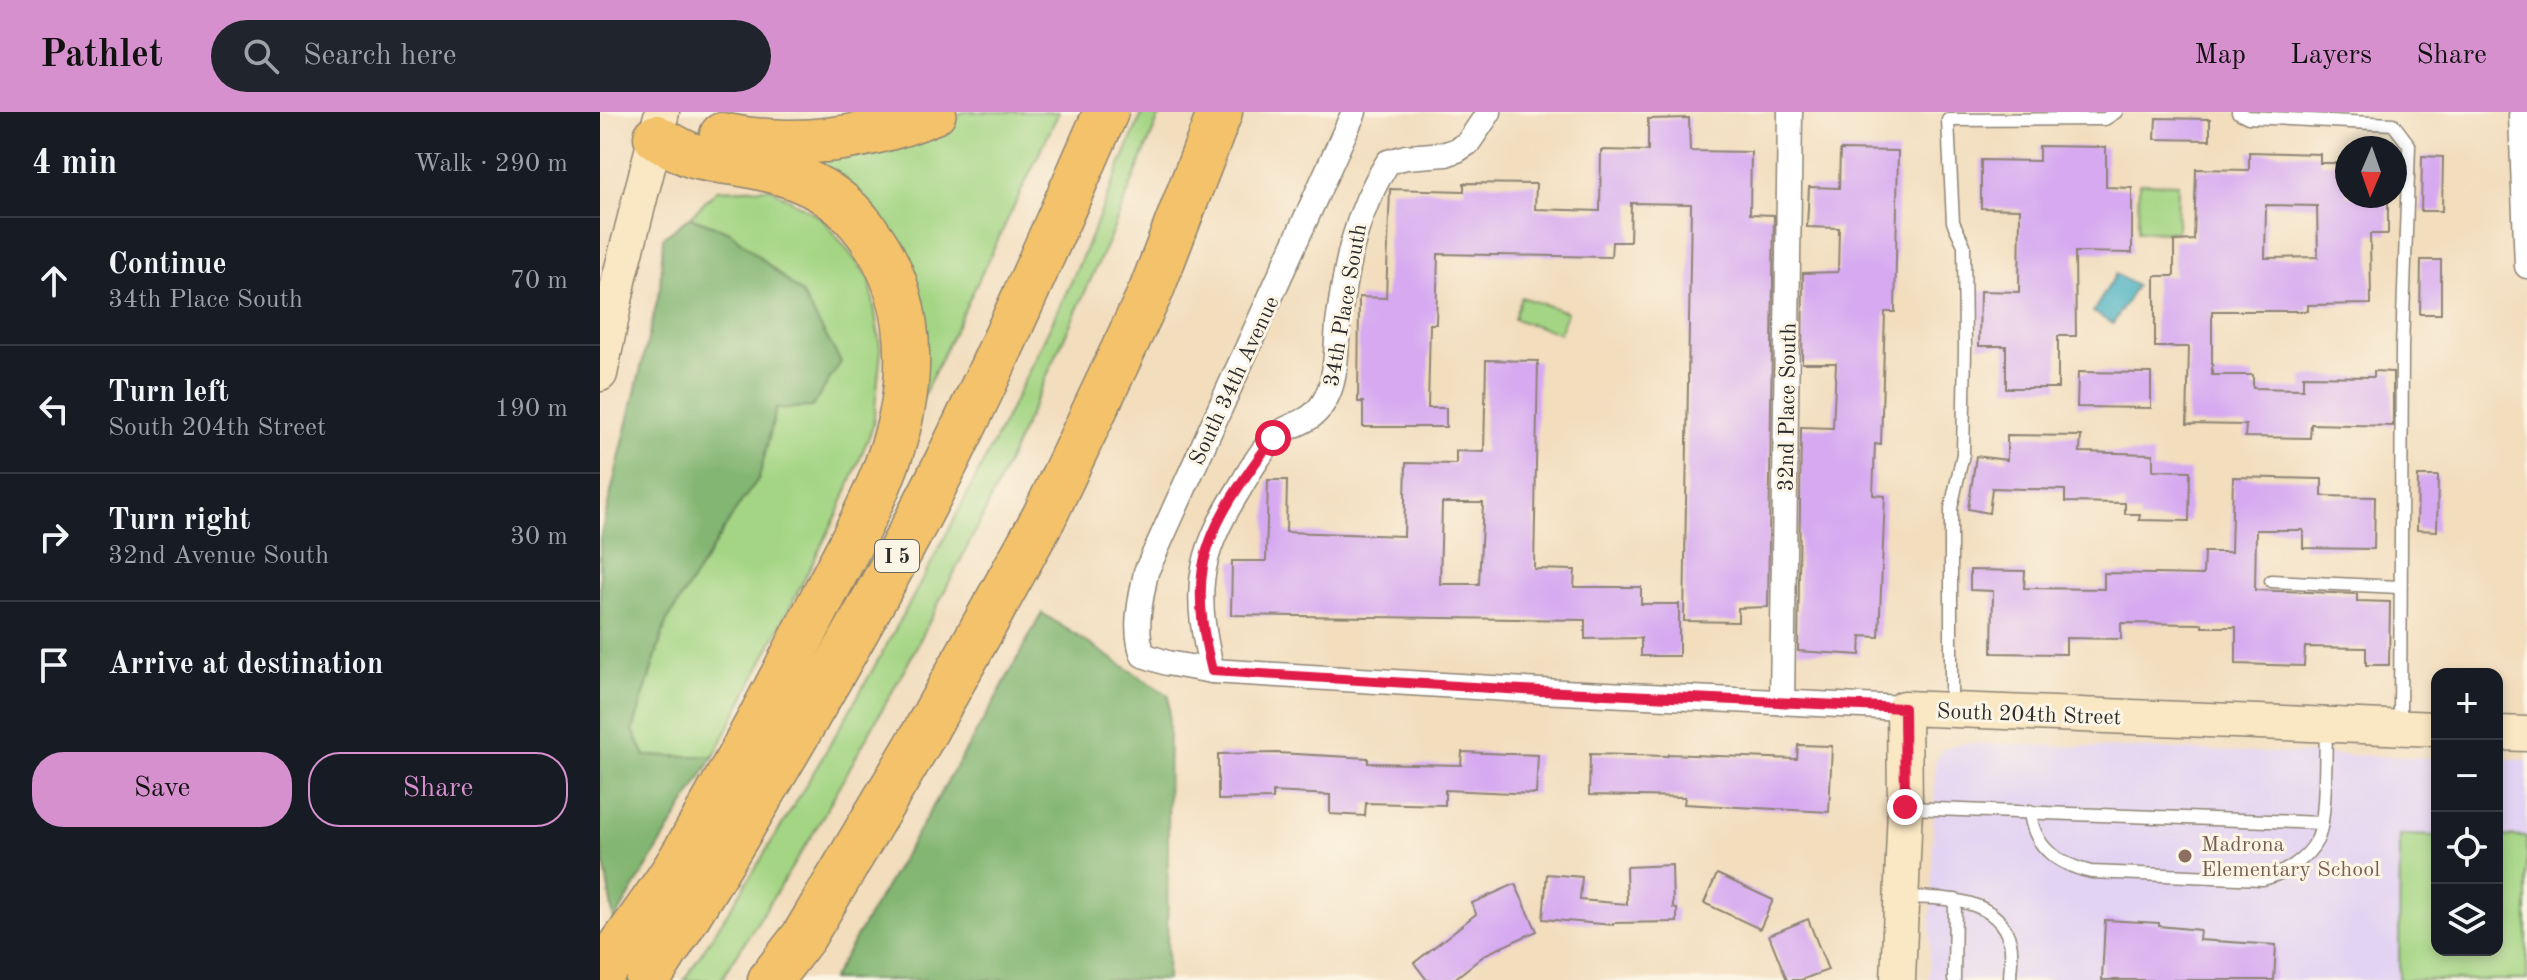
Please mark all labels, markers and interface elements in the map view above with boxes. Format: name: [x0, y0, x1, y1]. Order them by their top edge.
search box: [211, 20, 771, 92]
icon: search: [239, 34, 283, 78]
text: Pathlet: [40, 37, 163, 75]
text: Search here: [303, 41, 456, 71]
text: Map: [2194, 42, 2246, 70]
text: Layers: [2290, 42, 2372, 70]
text: Share: [2416, 42, 2487, 70]
north arrow: [2335, 136, 2407, 208]
text: 4 min: [32, 147, 117, 181]
text: Walk · 290 m: [414, 151, 568, 177]
street label: 34th Place South: [1321, 222, 1371, 388]
text: Continue: [108, 250, 227, 280]
icon: ahead: [32, 259, 76, 303]
text: 70 m: [510, 268, 568, 294]
text: 34th Place South: [108, 287, 303, 313]
street label: South 34th Avenue: [1186, 293, 1284, 469]
street label: 32nd Place South: [1776, 322, 1800, 492]
text: Turn left: [108, 378, 229, 408]
icon: left: [32, 387, 76, 431]
text: 190 m: [495, 396, 568, 422]
text: South 204th Street: [108, 415, 326, 441]
route start: [1255, 420, 1291, 456]
text: Turn right: [108, 506, 250, 536]
icon: right: [32, 515, 76, 559]
text: 30 m: [510, 524, 568, 550]
road number: I 5: [875, 540, 919, 572]
text: 32nd Avenue South: [108, 543, 329, 569]
icon: arrive: [32, 643, 76, 687]
text: Arrive at destination: [108, 650, 383, 680]
map controls: [2431, 668, 2503, 956]
button: +: [2431, 668, 2503, 740]
street label: South 204th Street: [1936, 701, 2122, 729]
button: −: [2431, 740, 2503, 812]
button: Save: [32, 752, 292, 827]
button: Share: [308, 752, 568, 827]
route end: [1887, 789, 1923, 825]
button: locate: [2431, 812, 2503, 884]
place label: Madrona Elementary School: [2201, 834, 2380, 881]
marker: Madrona Elementary School: [2176, 847, 2194, 865]
button: layers: [2431, 884, 2503, 956]

